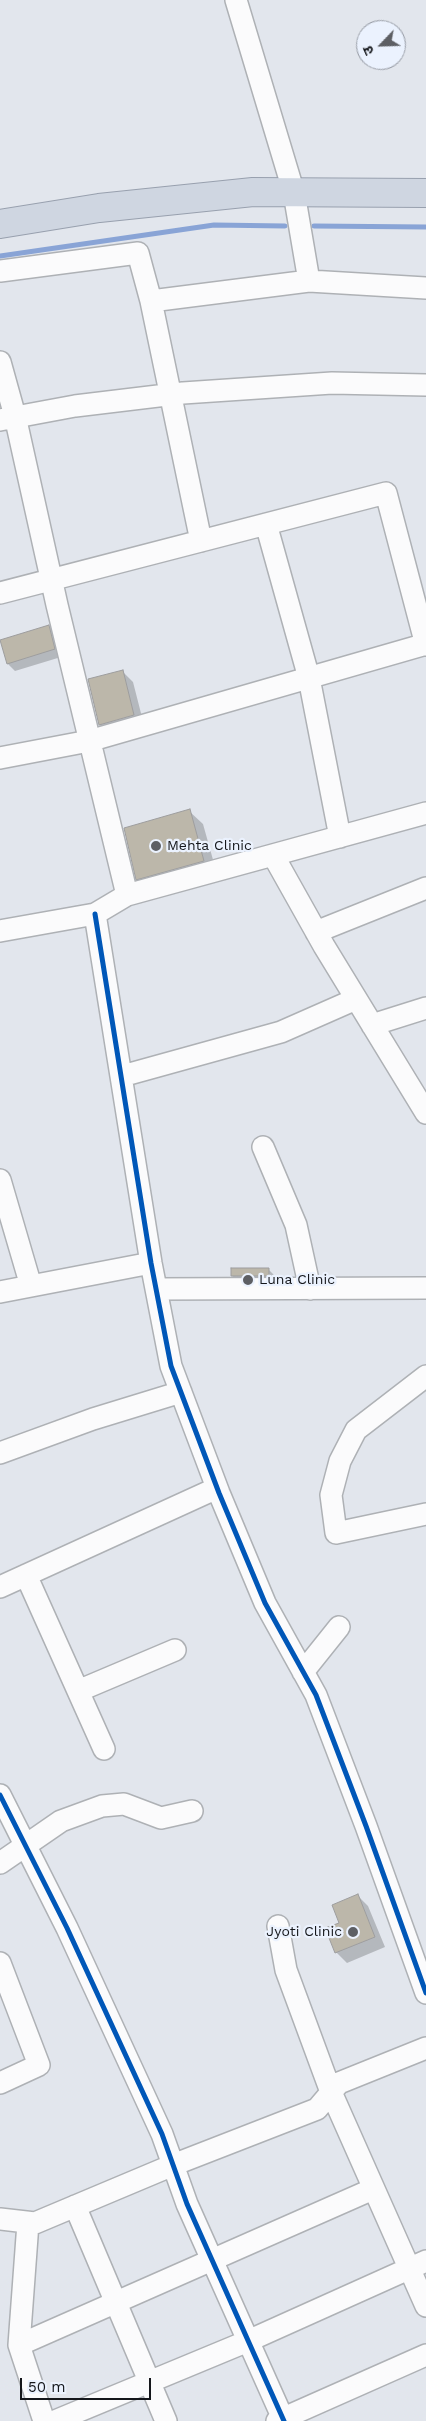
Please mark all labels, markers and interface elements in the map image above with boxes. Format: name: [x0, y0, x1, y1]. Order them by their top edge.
north arrow: [356, 20, 406, 70]
text: उ: [359, 44, 377, 58]
place label: Mehta Clinic: [167, 838, 252, 854]
marker: Mehta Clinic: [149, 839, 163, 853]
place label: Luna Clinic: [259, 1272, 335, 1288]
marker: Luna Clinic: [241, 1273, 255, 1287]
place label: Jyoti Clinic: [266, 1924, 342, 1940]
marker: Jyoti Clinic: [346, 1925, 360, 1939]
scale bar: [22, 2368, 154, 2400]
text: 50 m: [28, 2378, 65, 2396]

